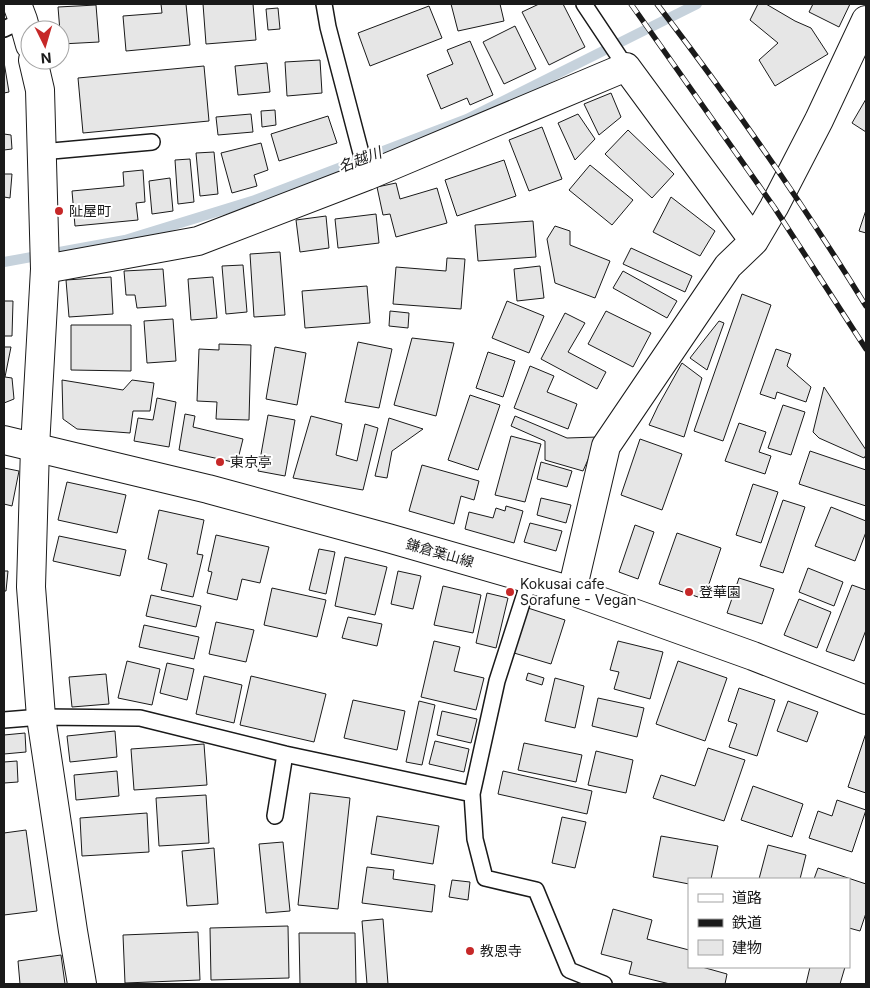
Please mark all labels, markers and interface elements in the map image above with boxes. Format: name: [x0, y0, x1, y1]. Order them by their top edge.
north arrow: [20, 20, 70, 70]
text: N: [40, 50, 52, 67]
water label: 名越川: [335, 142, 386, 176]
place label: 阯屋町: [69, 202, 111, 219]
marker: 阯屋町: [53, 205, 65, 217]
place label: 東京亭: [230, 453, 272, 470]
marker: 東京亭: [214, 456, 226, 468]
street label: 鎌倉葉山線: [404, 535, 476, 570]
place label: Kokusai cafe Sorafune - Vegan: [520, 575, 637, 608]
place label: 登華園: [699, 583, 741, 600]
marker: Kokusai cafe Sorafune - Vegan: [504, 586, 516, 598]
marker: 登華園: [683, 586, 695, 598]
legend: [688, 878, 850, 968]
text: 道路: [732, 888, 762, 907]
text: 鉄道: [732, 913, 762, 932]
text: 建物: [732, 938, 762, 957]
place label: 教恩寺: [480, 942, 522, 959]
marker: 教恩寺: [464, 945, 476, 957]

